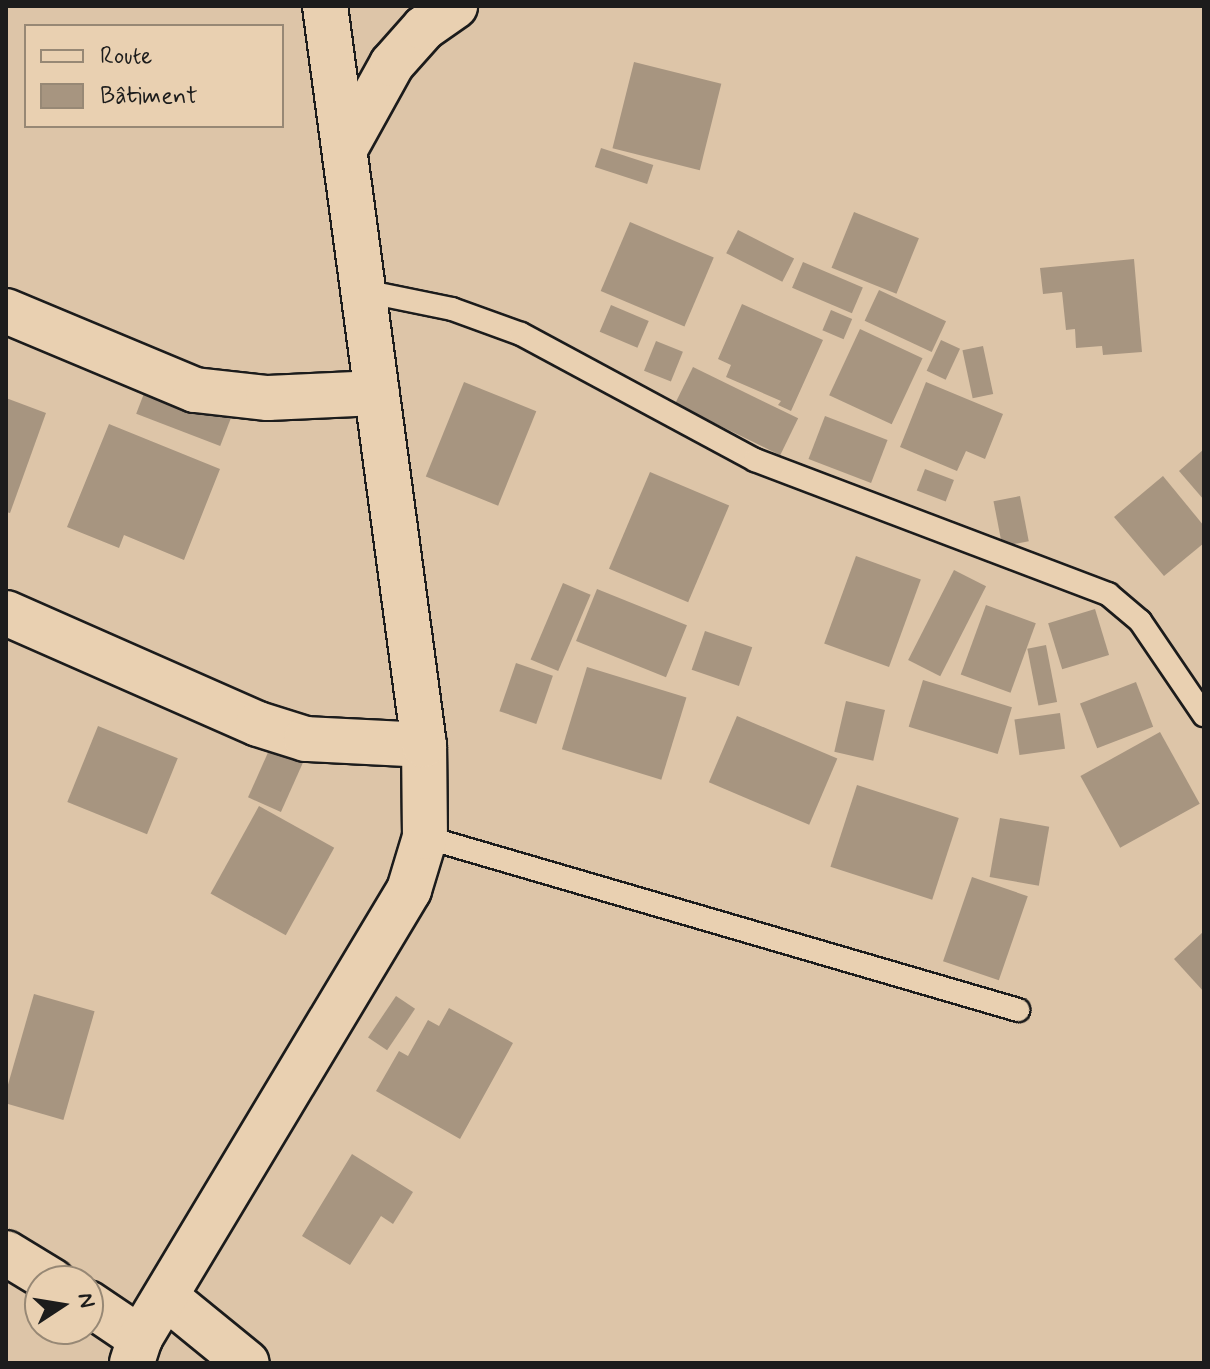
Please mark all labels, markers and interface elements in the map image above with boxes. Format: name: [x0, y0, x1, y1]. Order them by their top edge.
legend: [24, 24, 284, 128]
text: Route: [100, 41, 152, 72]
text: Bâtiment: [100, 81, 198, 112]
north arrow: [24, 1265, 104, 1345]
text: N: [70, 1290, 101, 1311]

